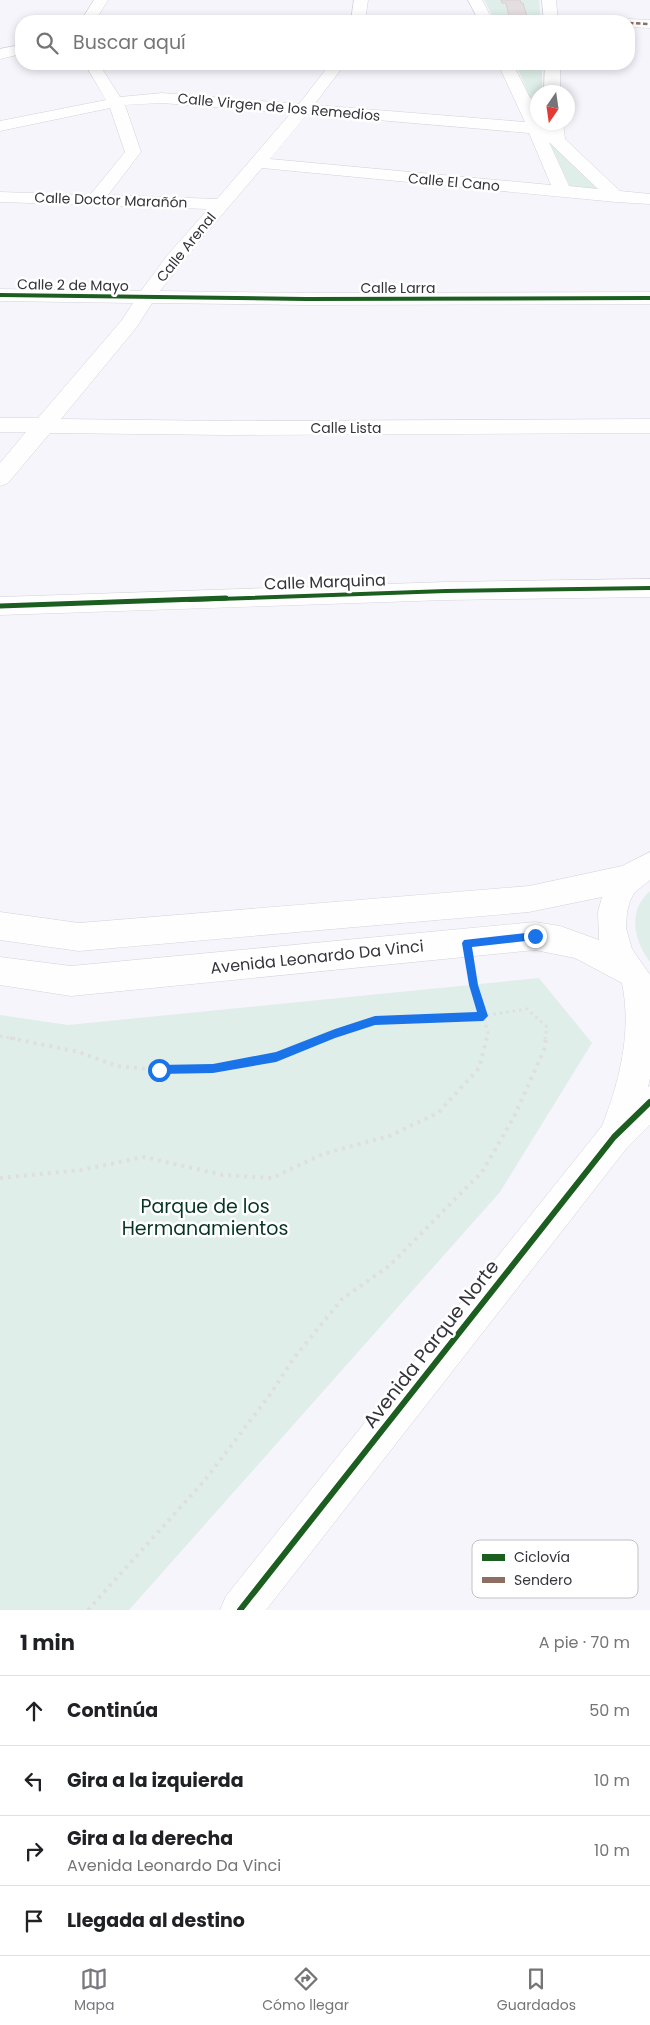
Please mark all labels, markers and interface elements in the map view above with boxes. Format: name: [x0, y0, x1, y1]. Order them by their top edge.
search box: [15, 15, 635, 70]
icon: search: [33, 29, 61, 57]
text: Buscar aquí: [73, 29, 186, 56]
north arrow: [530, 85, 575, 130]
street label: Calle Virgen de los Remedios: [177, 88, 381, 126]
street label: Calle El Cano: [407, 168, 501, 196]
street label: Calle Doctor Marañón: [34, 187, 188, 213]
street label: Calle Arenal: [152, 208, 220, 286]
street label: Calle 2 de Mayo: [17, 274, 129, 296]
street label: Calle Larra: [361, 278, 436, 298]
street label: Calle Lista: [311, 418, 381, 438]
street label: Calle Marquina: [264, 568, 386, 596]
route end: [524, 925, 547, 948]
street label: Avenida Leonardo Da Vinci: [209, 934, 425, 980]
route start: [148, 1059, 171, 1082]
park label: Parque de los Hermanamientos: [122, 1193, 288, 1242]
street label: Avenida Parque Norte: [357, 1254, 505, 1434]
legend: [472, 1540, 638, 1598]
text: Ciclovía: [514, 1547, 570, 1567]
text: Sendero: [514, 1570, 572, 1590]
text: 1 min: [20, 1628, 75, 1657]
text: A pie · 70 m: [539, 1631, 630, 1654]
icon: ahead: [20, 1697, 48, 1725]
text: Continúa: [67, 1697, 158, 1724]
text: 50 m: [589, 1699, 630, 1722]
icon: left: [20, 1767, 48, 1795]
text: Gira a la izquierda: [67, 1767, 244, 1794]
text: 10 m: [594, 1769, 630, 1792]
text: Gira a la derecha: [67, 1825, 233, 1852]
icon: right: [20, 1837, 48, 1865]
text: 10 m: [594, 1839, 630, 1862]
text: Avenida Leonardo Da Vinci: [67, 1854, 281, 1877]
icon: arrive: [20, 1907, 48, 1935]
text: Llegada al destino: [67, 1907, 245, 1934]
tab: Mapa: [74, 1965, 114, 2016]
tab: Cómo llegar: [262, 1965, 349, 2016]
tab: Guardados: [497, 1965, 576, 2016]

